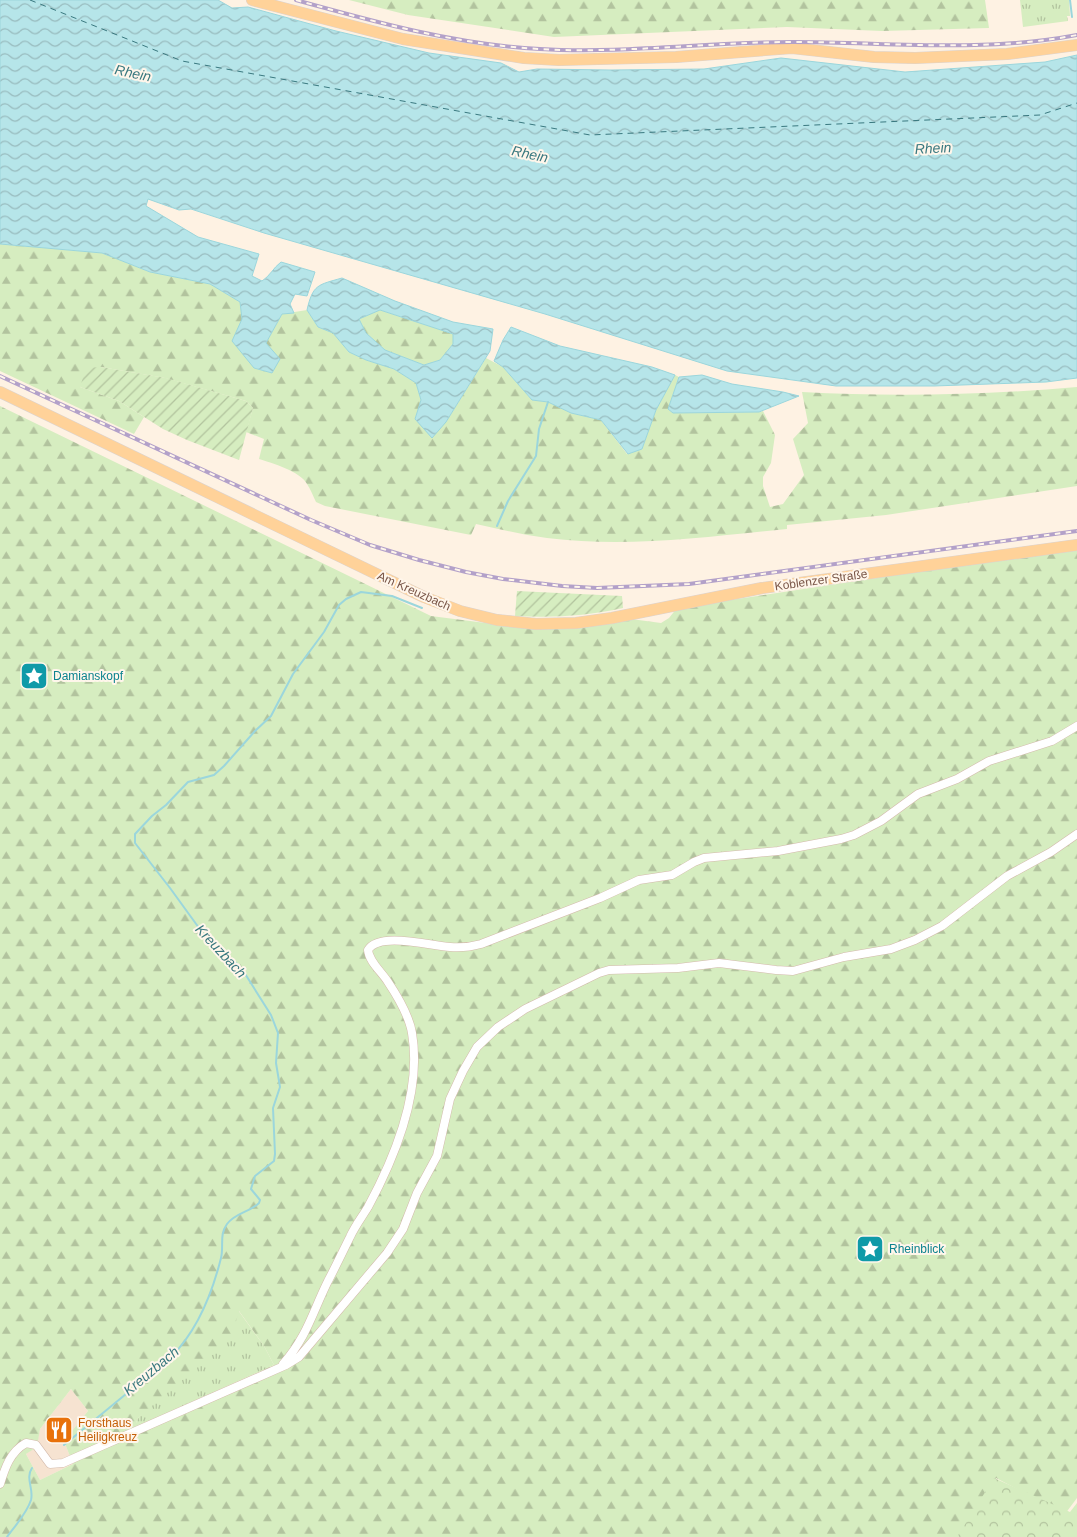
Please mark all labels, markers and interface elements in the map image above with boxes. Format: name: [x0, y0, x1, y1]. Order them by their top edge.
water label: Rhein: [113, 61, 153, 85]
water label: Rhein: [914, 139, 952, 157]
water label: Rhein: [510, 142, 550, 166]
street label: Koblenzer Straße: [774, 567, 869, 593]
street label: Am Kreuzbach: [375, 569, 453, 613]
place icon: Damianskopf: [19, 661, 49, 691]
place label: Damianskopf: [53, 669, 124, 683]
water label: Kreuzbach: [192, 921, 250, 981]
place icon: Rheinblick: [855, 1234, 885, 1264]
place label: Rheinblick: [889, 1242, 945, 1256]
water label: Kreuzbach: [120, 1343, 182, 1399]
restaurant icon: Forsthaus Heiligkreuz: [44, 1415, 74, 1445]
place label: Forsthaus Heiligkreuz: [78, 1416, 137, 1444]

